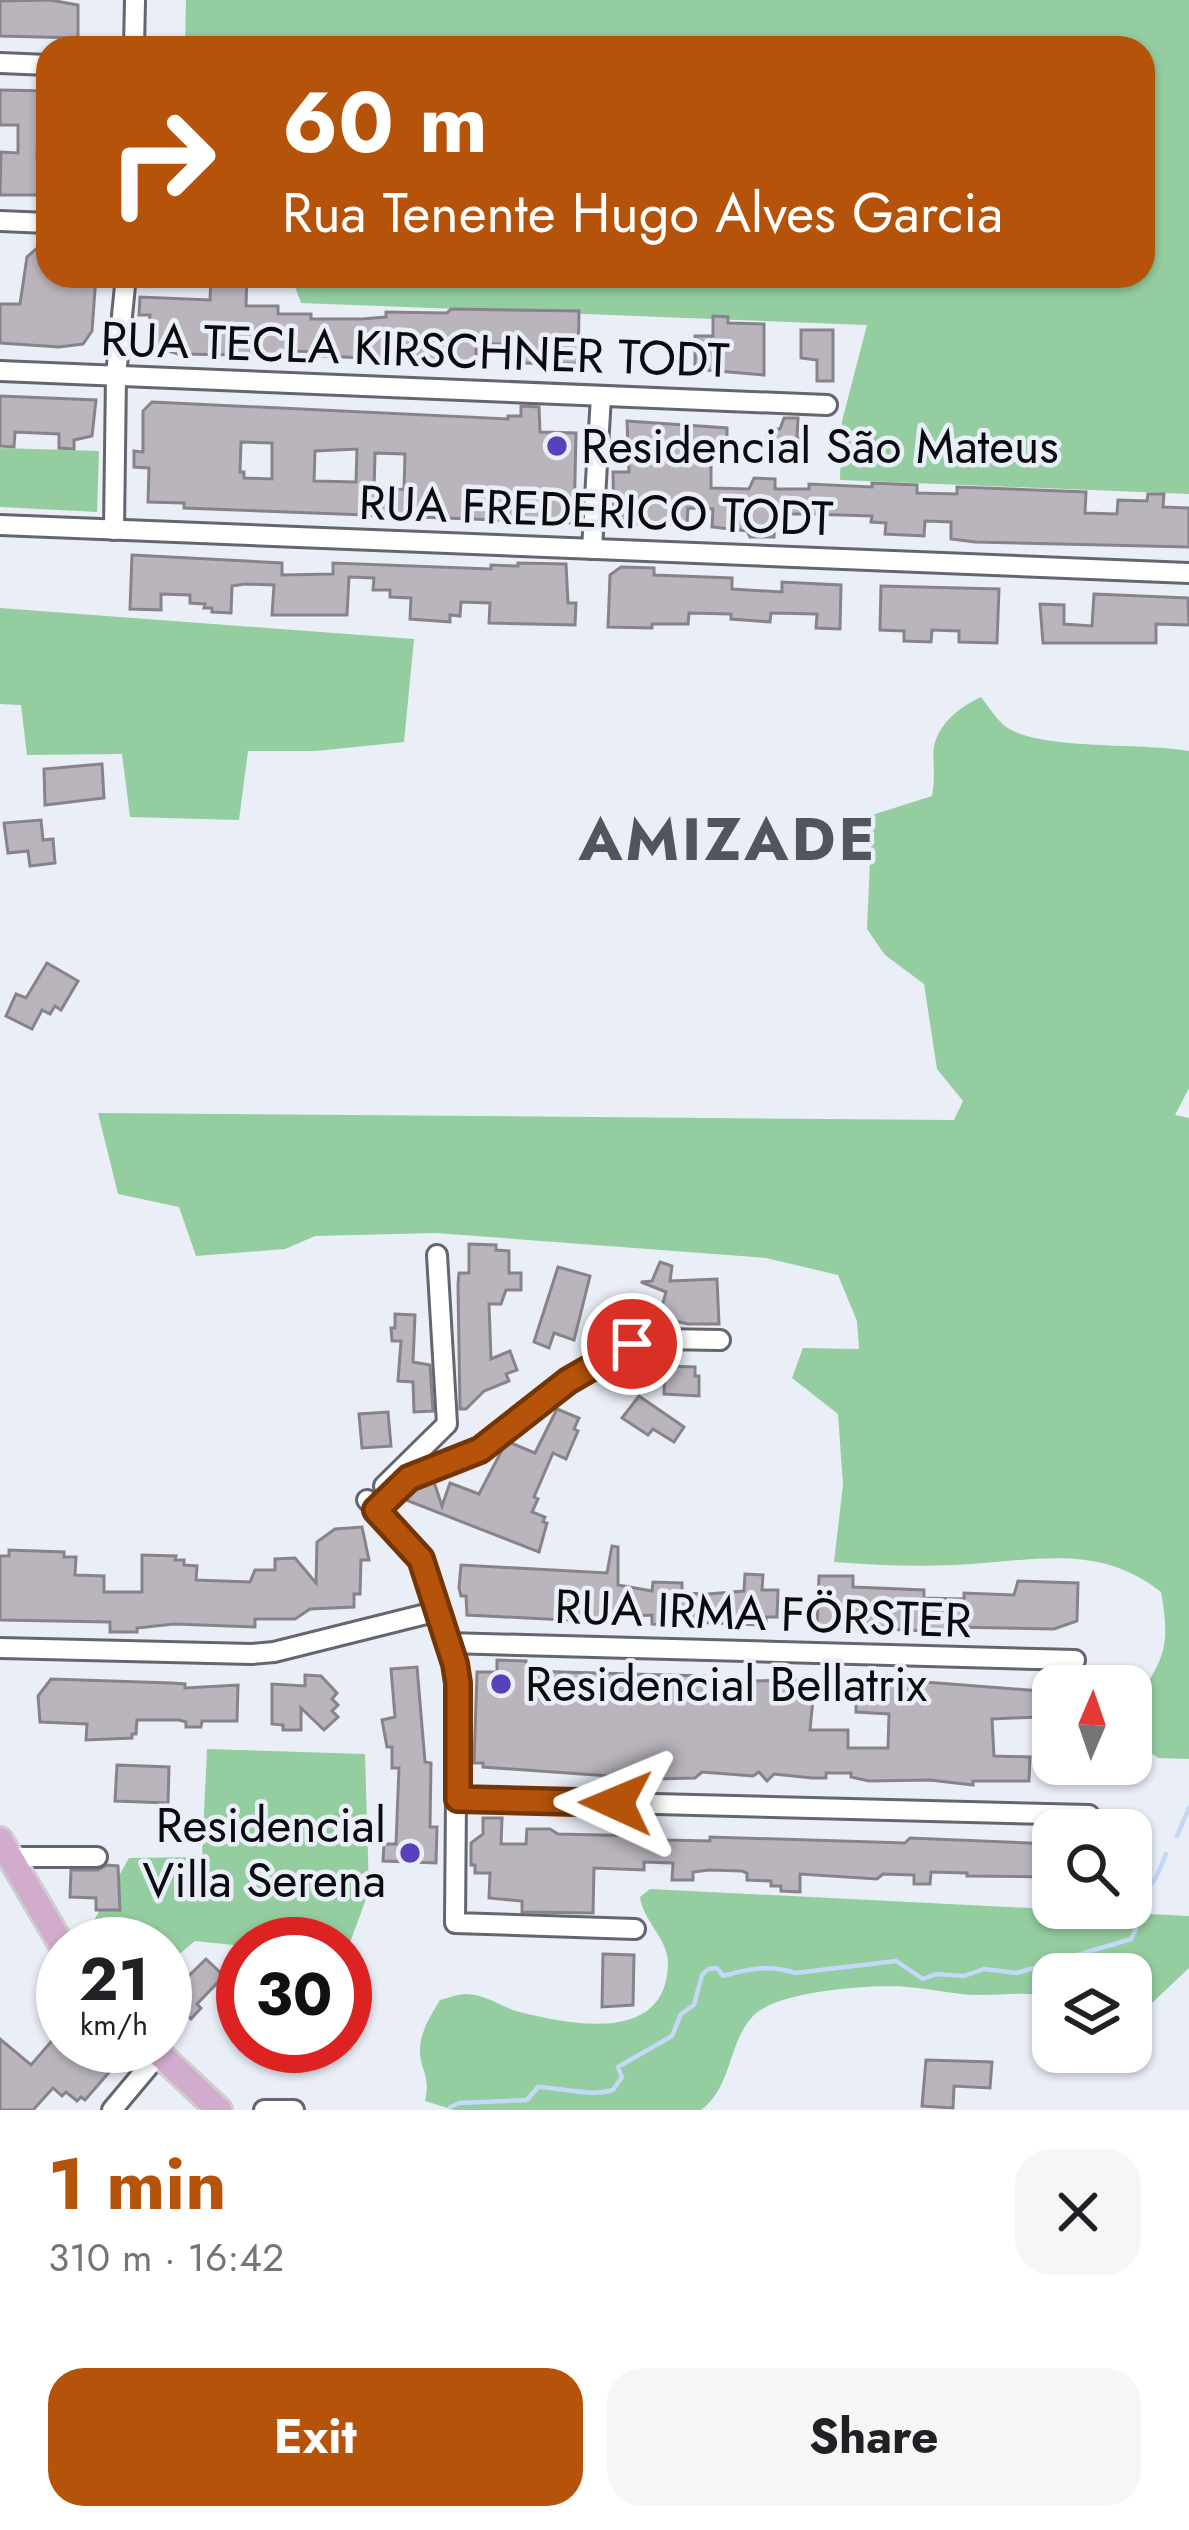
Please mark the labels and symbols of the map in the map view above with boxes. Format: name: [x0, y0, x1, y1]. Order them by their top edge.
street label: RUA TECLA KIRSCHNER TODT: [99, 304, 731, 395]
place label: Residencial São Mateus: [581, 412, 1059, 481]
marker: Residencial São Mateus: [544, 433, 570, 459]
street label: RUA FREDERICO TODT: [358, 468, 834, 553]
district label: AMIZADE: [577, 796, 878, 883]
pin: [581, 1293, 683, 1395]
street label: RUA IRMA FÖRSTER: [553, 1572, 973, 1655]
place label: Residencial Bellatrix: [525, 1650, 928, 1719]
north arrow: [1032, 1665, 1152, 1785]
marker: Residencial Bellatrix: [488, 1671, 514, 1697]
position arrow: [553, 1740, 679, 1866]
place label: Residencial Villa Serena: [142, 1791, 386, 1915]
marker: Residencial Villa Serena: [397, 1840, 423, 1866]
speed limit sign: 30: [216, 1917, 372, 2073]

